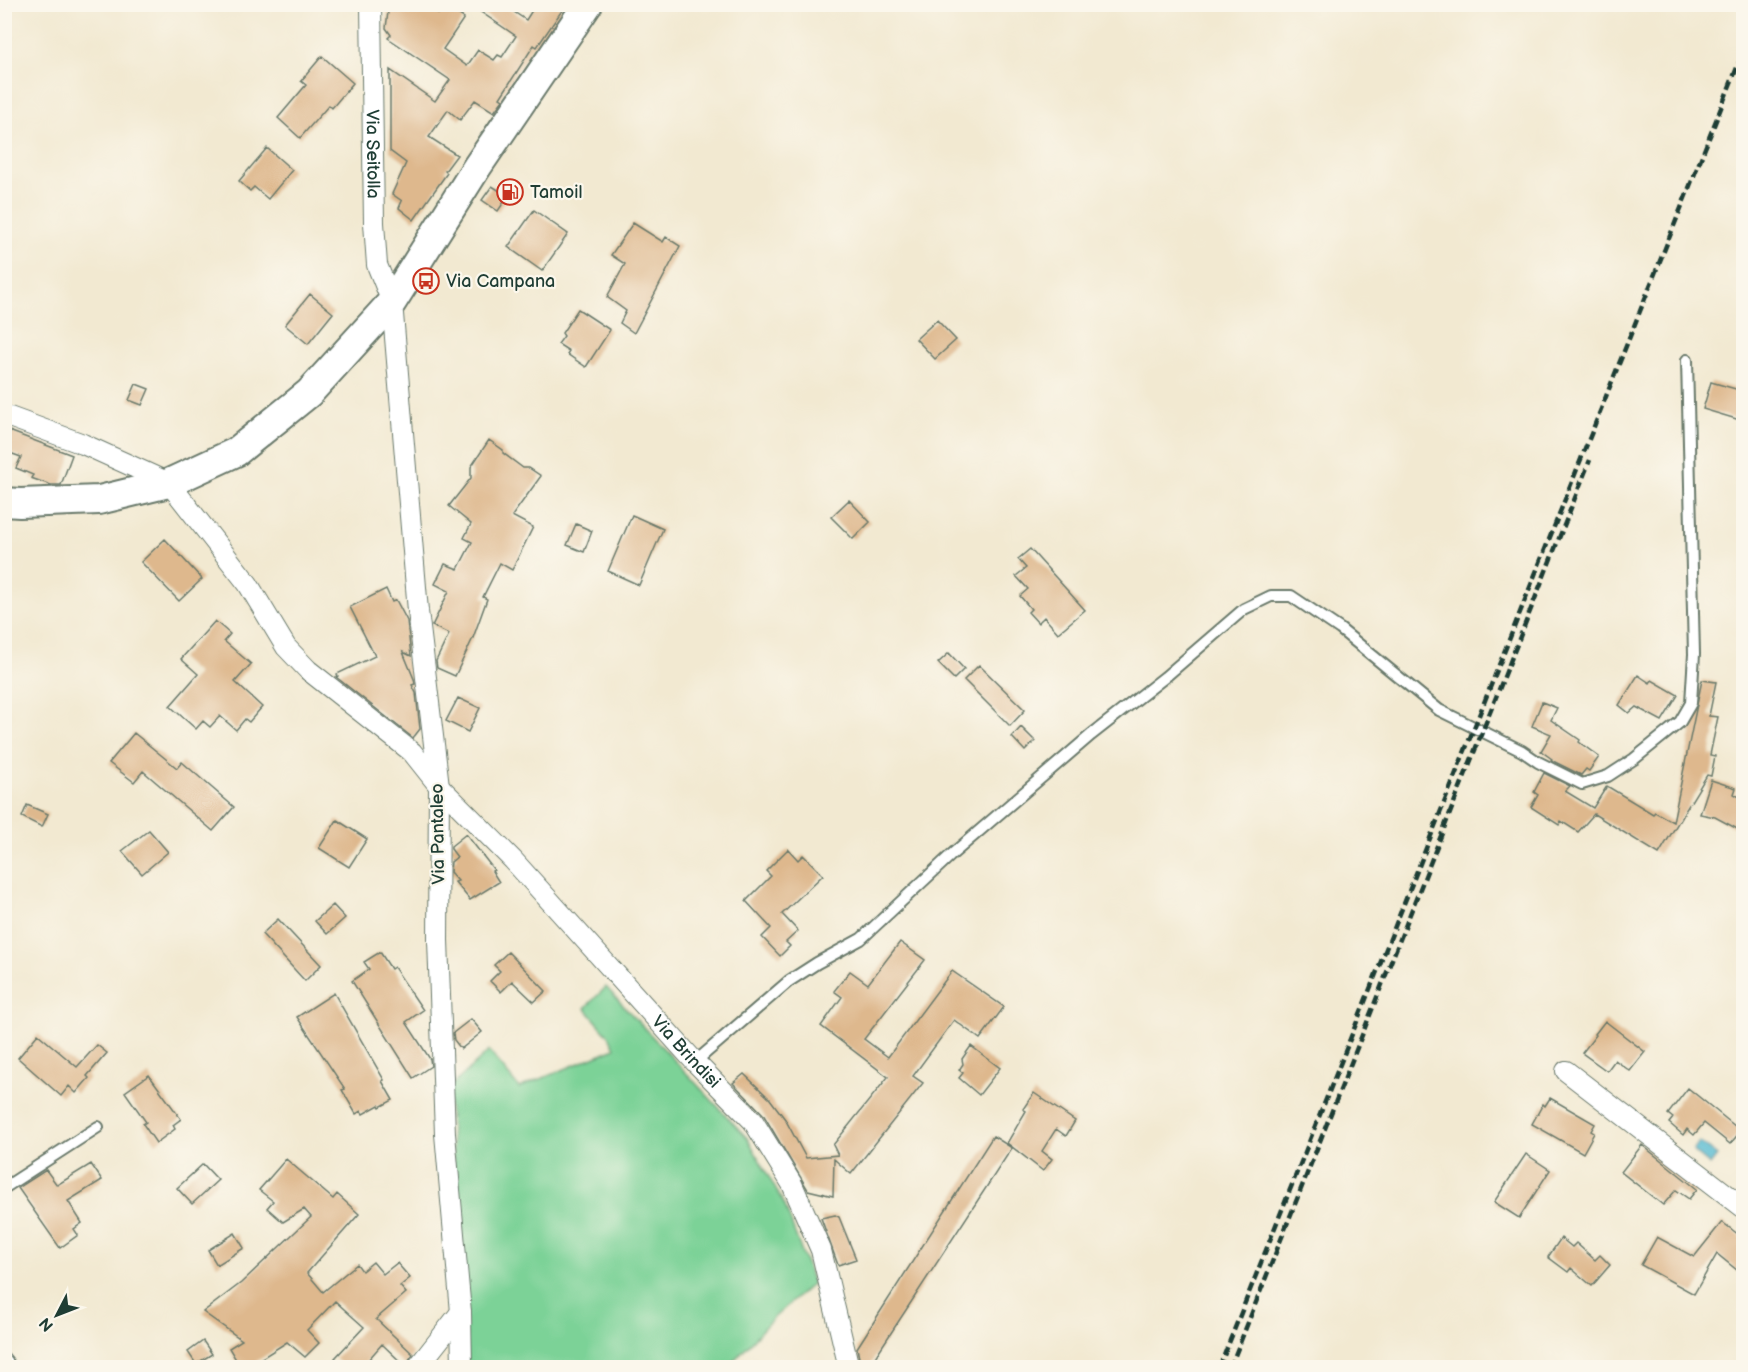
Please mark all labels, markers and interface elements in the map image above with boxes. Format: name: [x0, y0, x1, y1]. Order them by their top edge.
street label: Via Seitolla: [362, 109, 384, 199]
fuel station icon: Tamoil: [495, 177, 525, 207]
place label: Tamoil: [530, 182, 582, 203]
bus stop icon: Via Campana: [411, 266, 441, 296]
place label: Via Campana: [446, 271, 555, 292]
street label: Via Pantaleo: [427, 783, 449, 885]
street label: Via Brindisi: [648, 1011, 725, 1092]
north arrow: [27, 1285, 87, 1345]
text: N: [36, 1313, 58, 1335]

